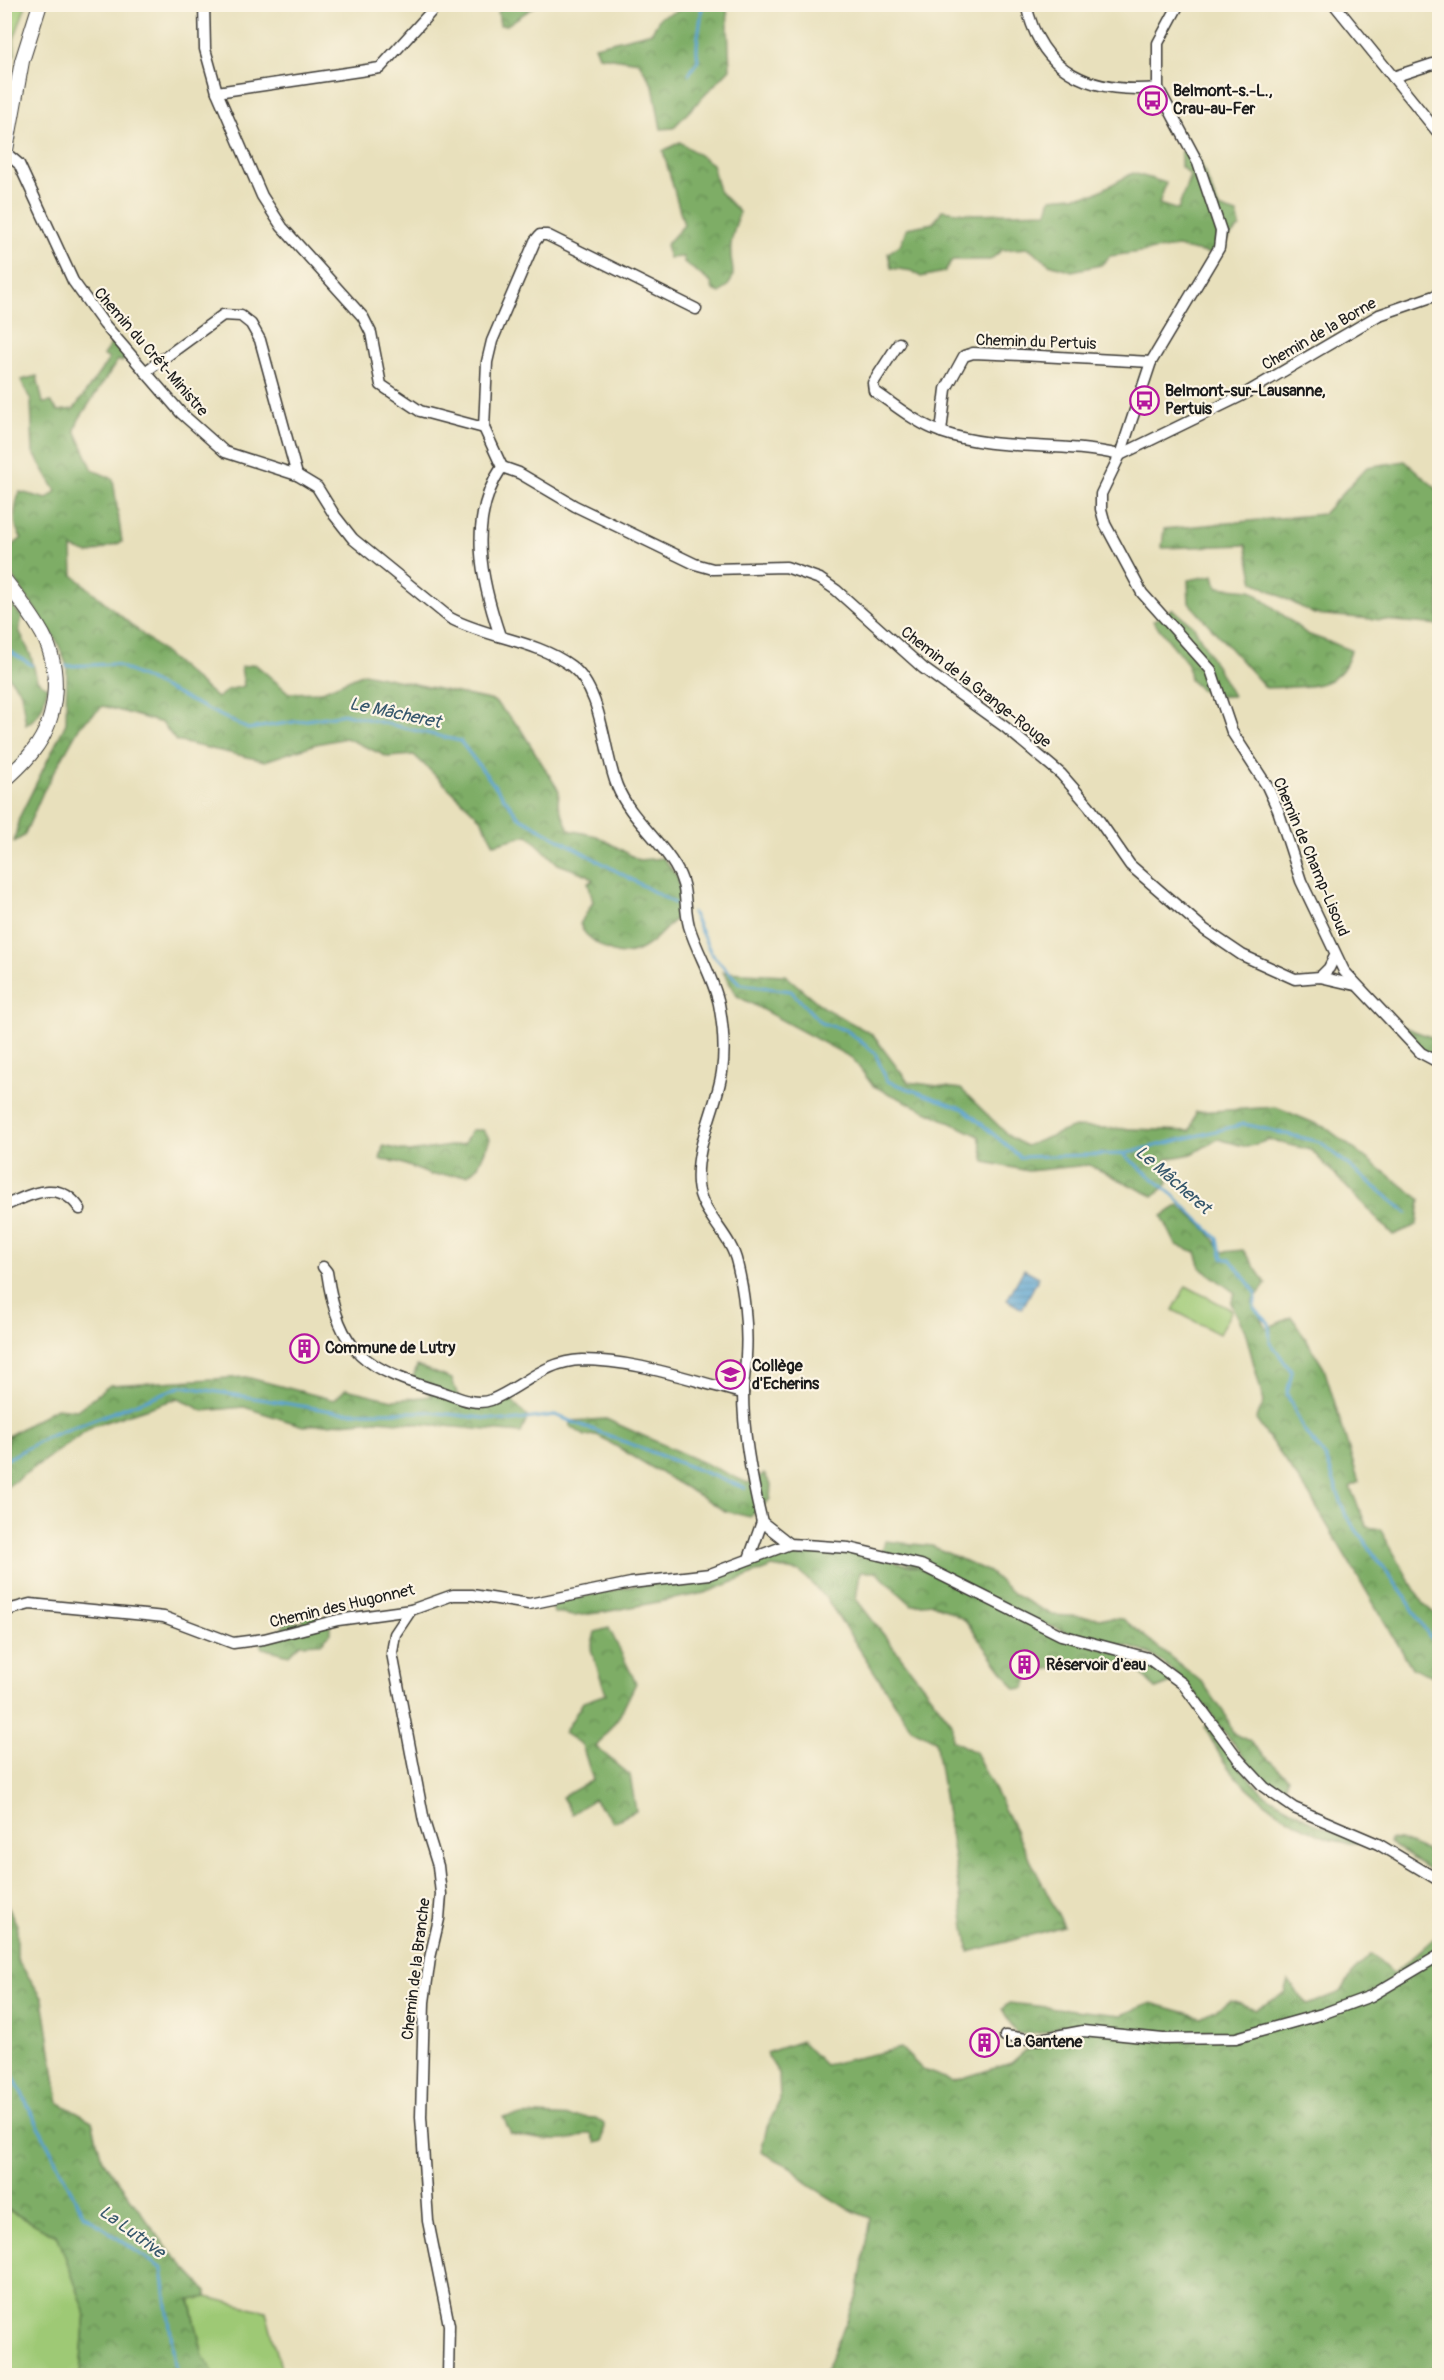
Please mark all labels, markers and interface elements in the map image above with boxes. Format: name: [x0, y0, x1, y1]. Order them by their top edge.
place label: Belmont-s.-L., Crau-au-Fer: [1173, 81, 1273, 119]
bus stop icon: Belmont-s.-L., Crau-au-Fer: [1136, 84, 1168, 116]
street label: Chemin du Crêt-Ministre: [90, 283, 212, 421]
street label: Chemin de la Borne: [1258, 293, 1380, 375]
street label: Chemin du Pertuis: [975, 330, 1097, 354]
place label: Belmont-sur-Lausanne, Pertuis: [1165, 381, 1326, 419]
bus stop icon: Belmont-sur-Lausanne, Pertuis: [1128, 384, 1160, 416]
street label: Chemin de la Grange-Rouge: [897, 622, 1055, 752]
water label: Le Mâcheret: [347, 692, 445, 734]
street label: Chemin de Champ-Lisoud: [1268, 774, 1354, 940]
water label: Le Mâcheret: [1130, 1141, 1217, 1220]
building icon: Commune de Lutry: [288, 1332, 320, 1364]
place label: Commune de Lutry: [325, 1338, 455, 1358]
place label: Collège d'Echerins: [752, 1356, 820, 1394]
school or university icon: Collège d'Echerins: [715, 1359, 747, 1391]
street label: Chemin des Hugonnet: [268, 1579, 417, 1632]
building icon: Réservoir d'eau: [1009, 1649, 1041, 1681]
place label: Réservoir d'eau: [1046, 1655, 1146, 1675]
street label: Chemin de la Branche: [397, 1897, 435, 2041]
building icon: La Gantene: [968, 2026, 1000, 2058]
place label: La Gantene: [1005, 2032, 1083, 2052]
water label: La Lutrive: [94, 2200, 171, 2265]

